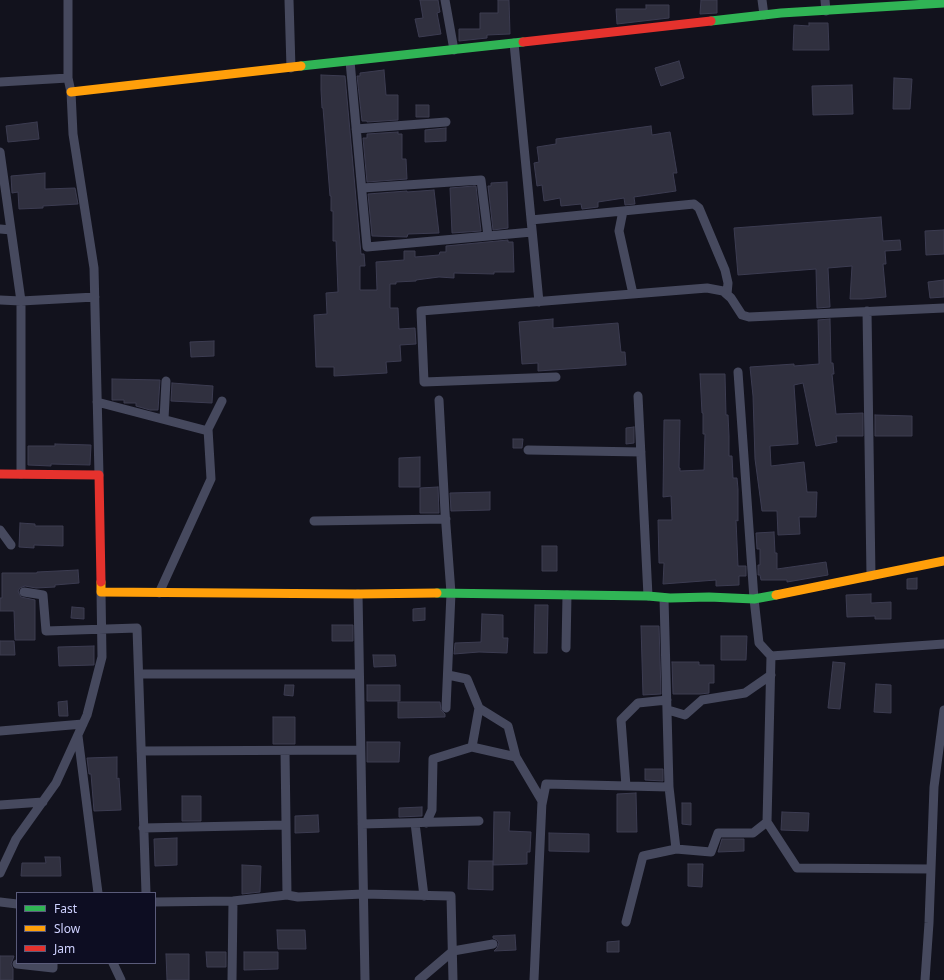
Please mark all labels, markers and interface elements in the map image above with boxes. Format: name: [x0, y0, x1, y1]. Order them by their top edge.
legend: [16, 892, 156, 964]
text: Fast: [54, 900, 77, 917]
text: Slow: [54, 920, 80, 937]
text: Jam: [54, 940, 75, 957]

